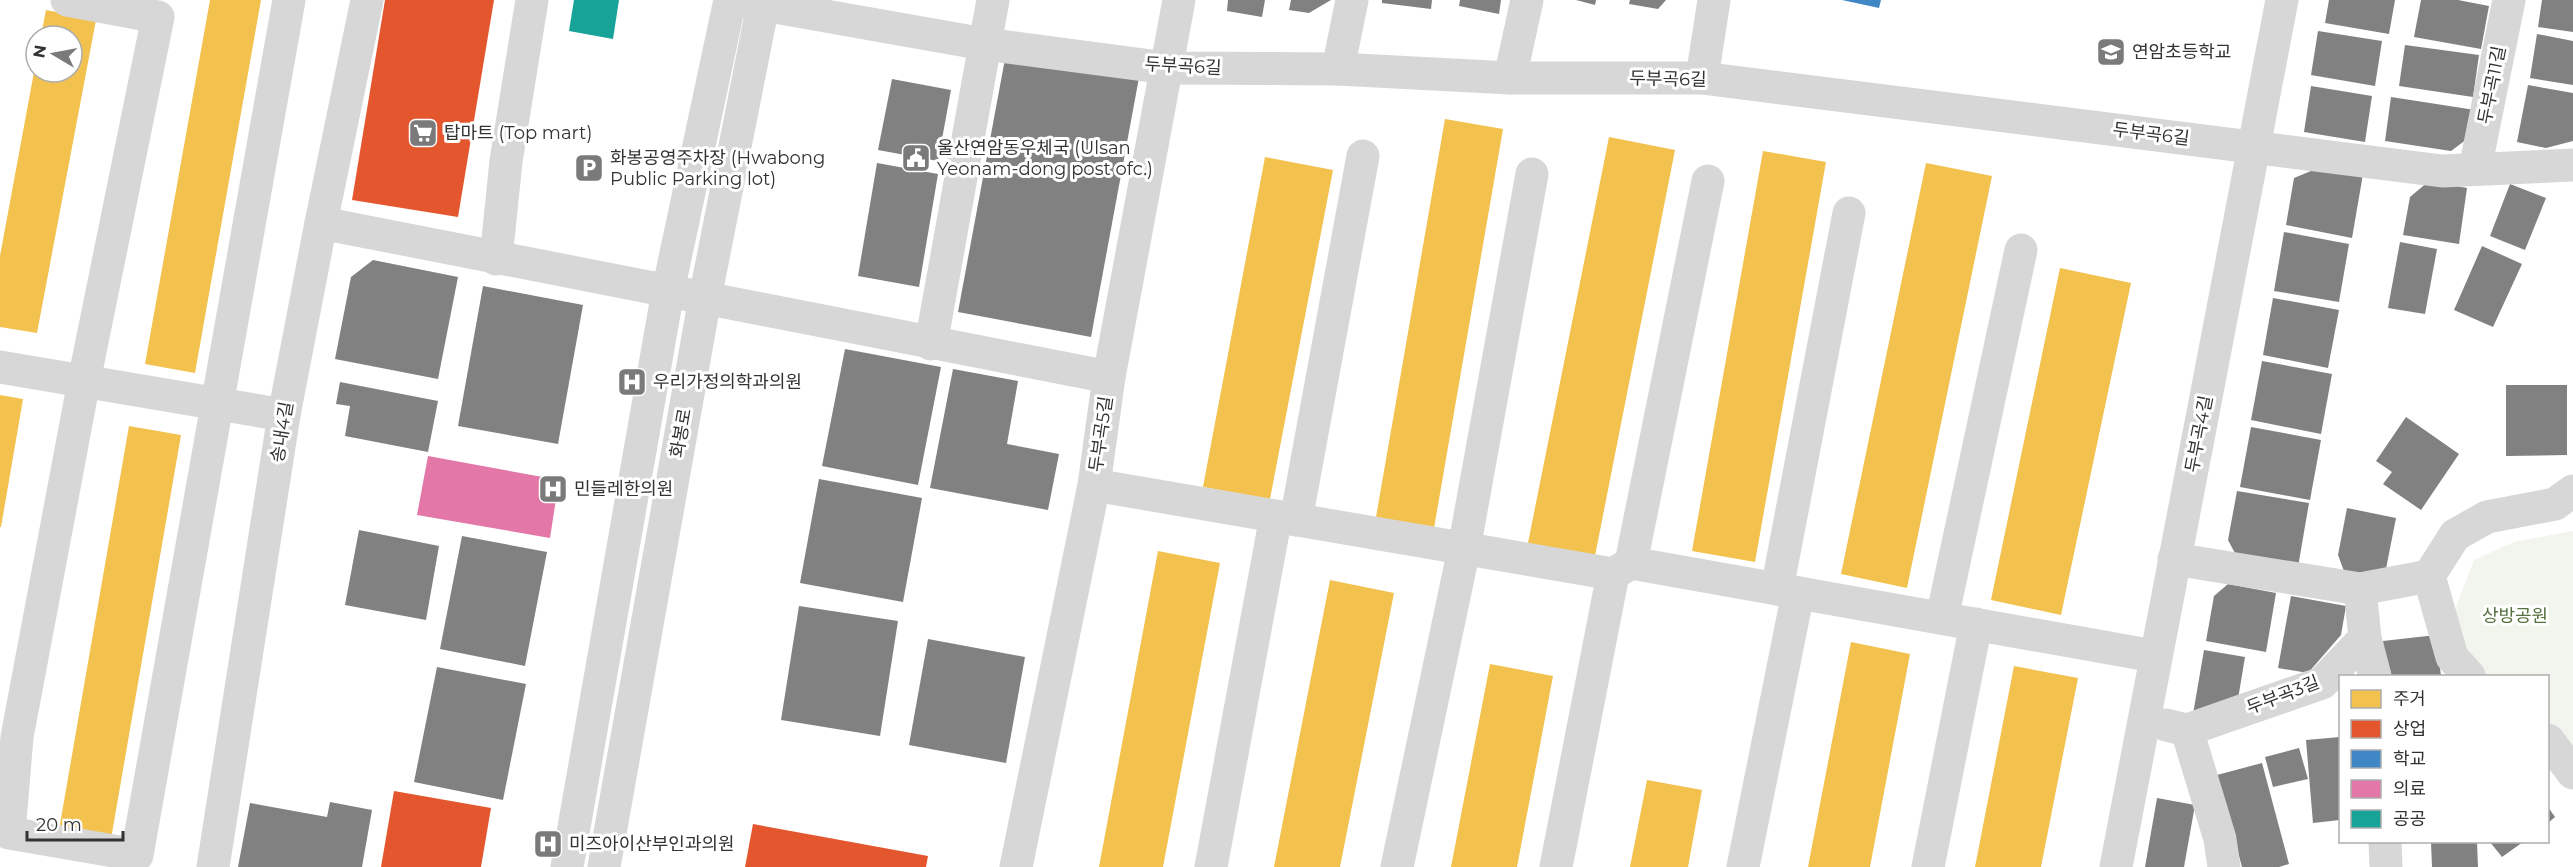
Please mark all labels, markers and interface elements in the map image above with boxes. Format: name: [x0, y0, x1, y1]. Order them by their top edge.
north arrow: [24, 24, 84, 84]
school or university icon: 연암초등학교: [2095, 36, 2127, 68]
place label: 연암초등학교: [2132, 41, 2231, 63]
text: N: [29, 43, 50, 60]
street label: 두부곡11길: [2474, 44, 2510, 126]
street label: 두부곡6길: [1144, 53, 1222, 79]
street label: 두부곡6길: [1629, 67, 1707, 91]
supermarket icon: 탑마트 (Top mart): [407, 117, 439, 149]
street label: 두부곡6길: [2111, 118, 2191, 150]
place label: 탑마트 (Top mart): [444, 122, 592, 144]
place label: 울산연암동우체국 (Ulsan Yeonam-dong post ofc.): [937, 137, 1153, 180]
public building icon: 울산연암동우체국 (Ulsan Yeonam-dong post ofc.): [900, 142, 932, 174]
place label: 화봉공영주차장 (Hwabong Public Parking lot): [610, 147, 825, 190]
parking icon: 화봉공영주차장 (Hwabong Public Parking lot): [573, 152, 605, 184]
hospital icon: 우리가정의학과의원: [616, 366, 648, 398]
place label: 우리가정의학과의원: [653, 371, 802, 393]
street label: 두부곡4길: [2181, 394, 2217, 474]
street label: 두부곡5길: [1085, 395, 1117, 473]
street label: 송내4길: [266, 400, 298, 464]
street label: 화봉로: [666, 407, 696, 459]
hospital icon: 민들레한의원: [537, 473, 569, 505]
place label: 민들레한의원: [574, 478, 673, 500]
park label: 상방공원: [2482, 605, 2548, 627]
street label: 두부곡3길: [2243, 671, 2323, 719]
legend: [2339, 675, 2549, 843]
text: 주거: [2393, 688, 2426, 710]
text: 상업: [2393, 718, 2426, 740]
text: 학교: [2393, 748, 2426, 770]
text: 의료: [2393, 778, 2426, 800]
scale bar: [27, 804, 123, 842]
text: 공공: [2393, 808, 2426, 830]
text: 20 m: [36, 814, 82, 836]
hospital icon: 미즈아이산부인과의원: [532, 828, 564, 860]
place label: 미즈아이산부인과의원: [569, 833, 735, 855]

